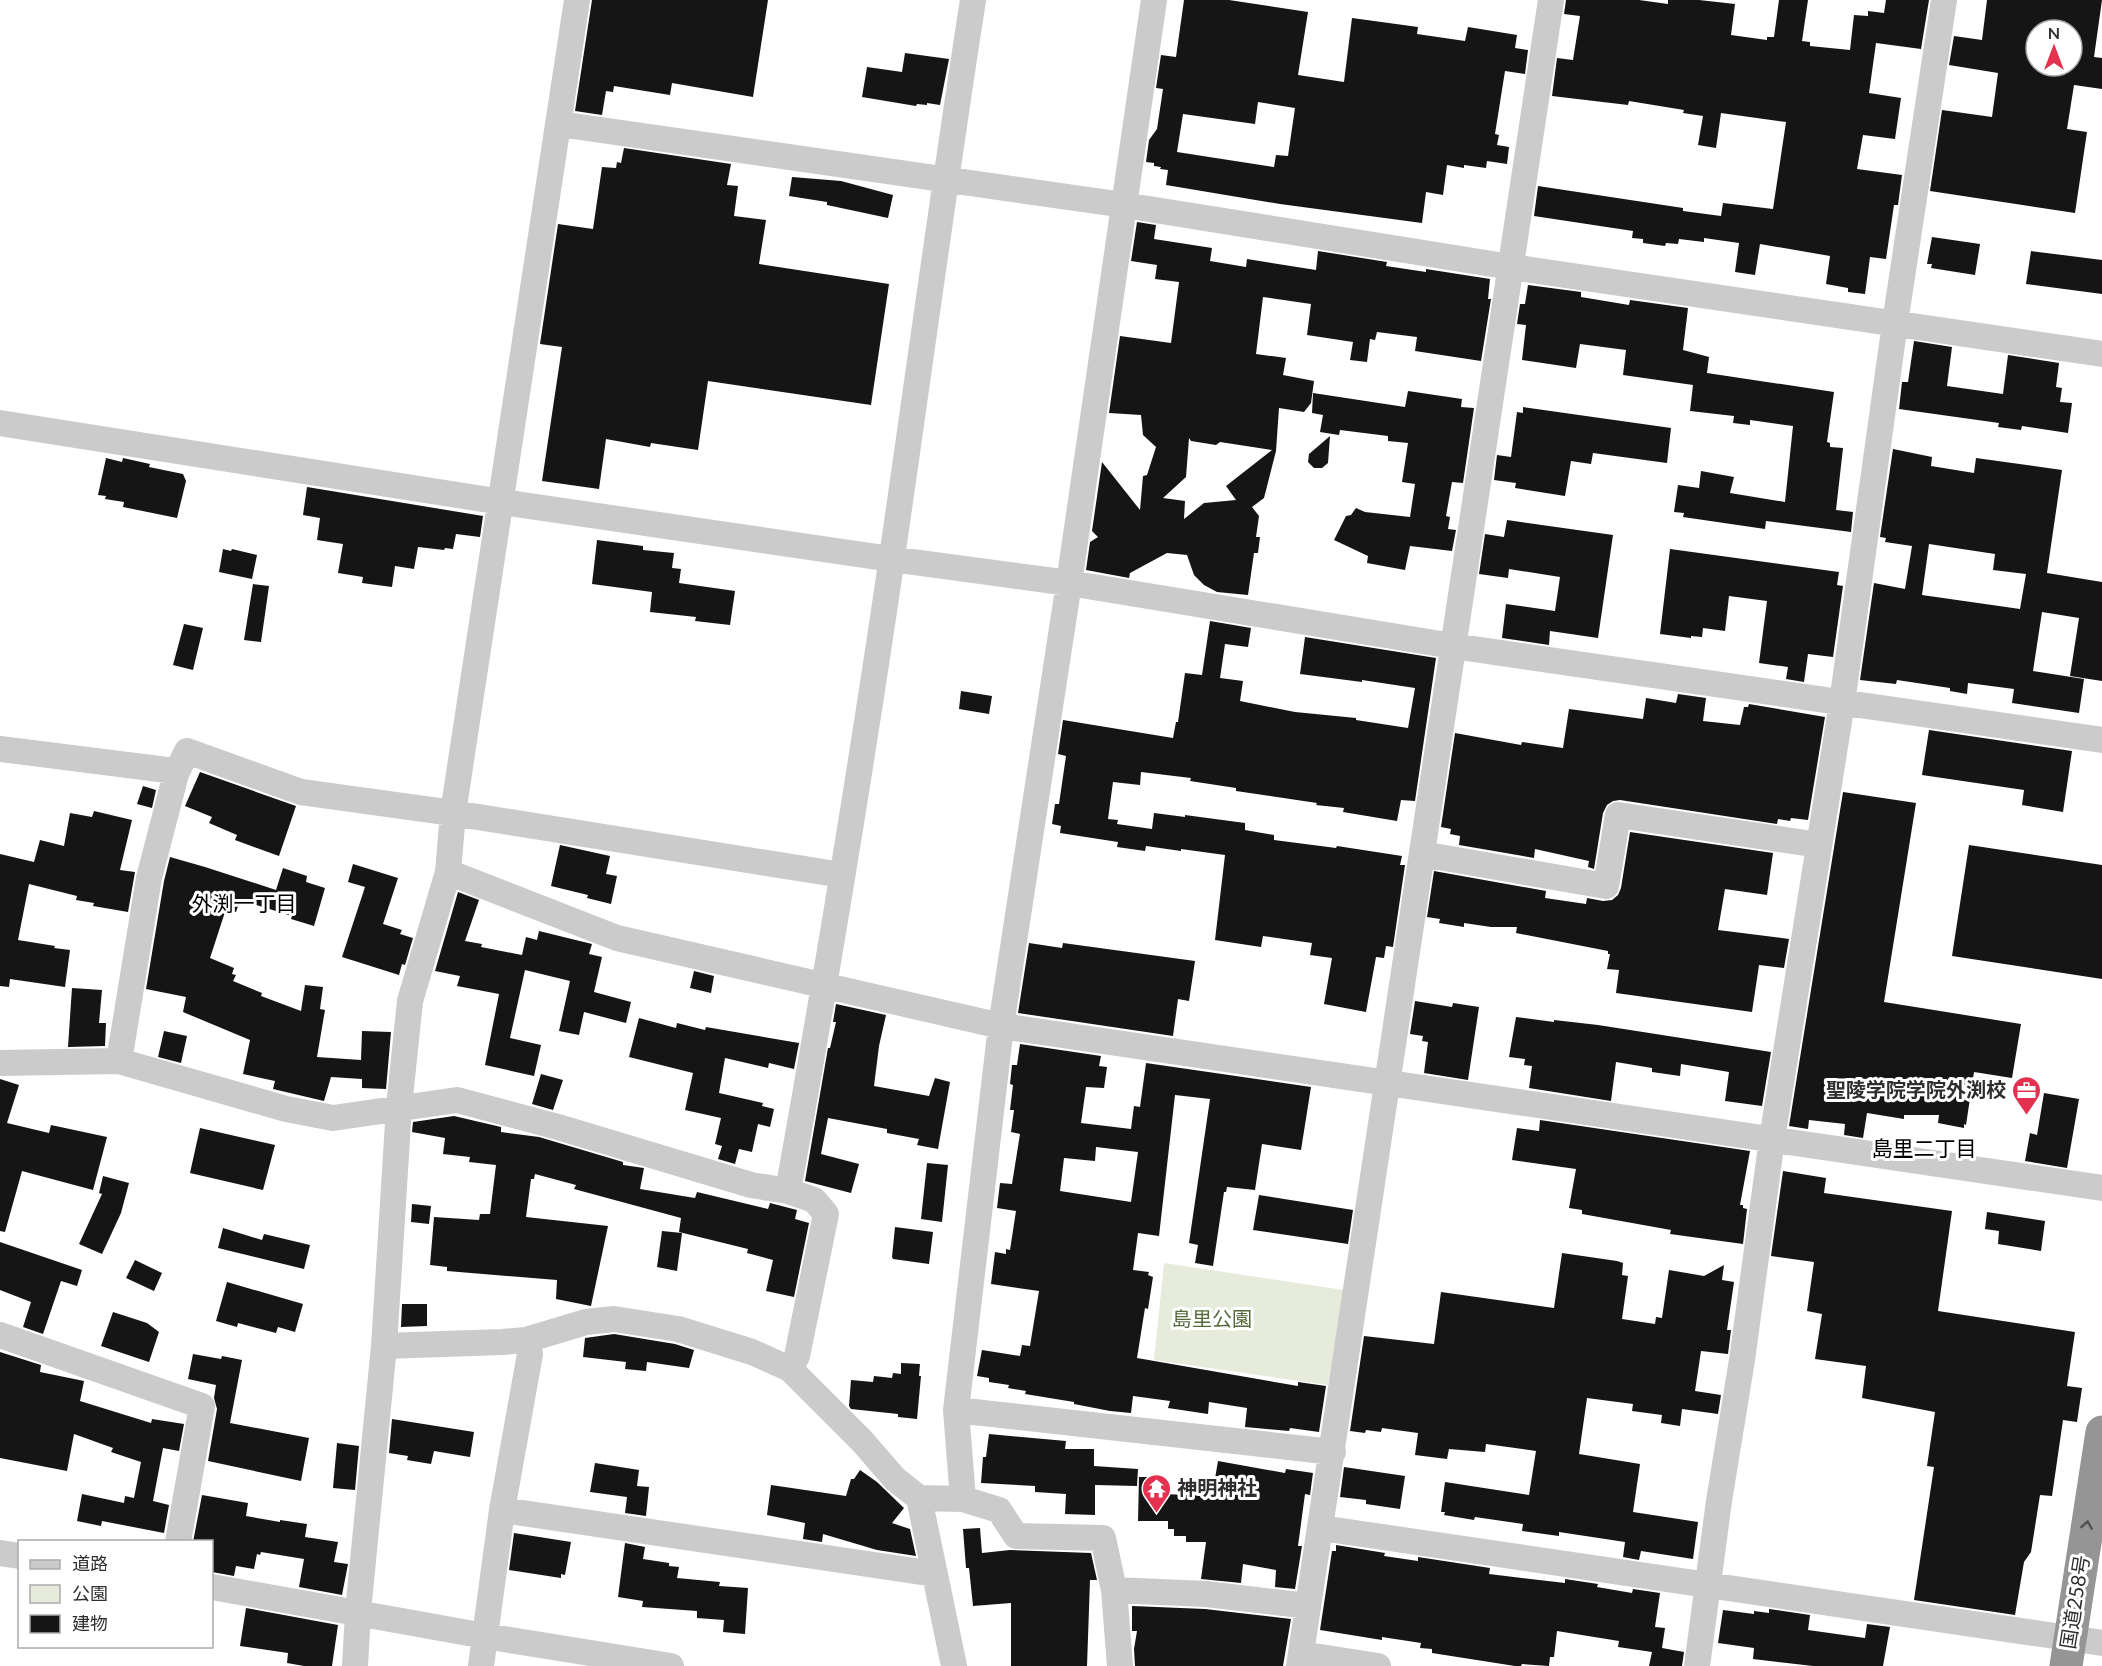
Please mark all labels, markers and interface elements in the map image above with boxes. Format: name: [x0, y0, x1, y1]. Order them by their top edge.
north arrow: [2024, 18, 2084, 78]
text: N: [2048, 23, 2060, 42]
district label: 外渕一丁目: [192, 890, 297, 915]
office icon: 聖陵学院学院外渕校: [2011, 1074, 2043, 1116]
place label: 聖陵学院学院外渕校: [1826, 1077, 2006, 1101]
district label: 島里二丁目: [1872, 1135, 1977, 1160]
park label: 島里公園: [1172, 1306, 1252, 1330]
temple icon: 神明神社: [1140, 1472, 1172, 1514]
place label: 神明神社: [1177, 1475, 1257, 1499]
one-way arrow: [2081, 1521, 2093, 1530]
legend: [18, 1540, 213, 1648]
text: 道路: [72, 1552, 108, 1574]
street label: 国道258号: [2055, 1553, 2093, 1651]
text: 公園: [72, 1582, 108, 1604]
text: 建物: [72, 1612, 108, 1634]

